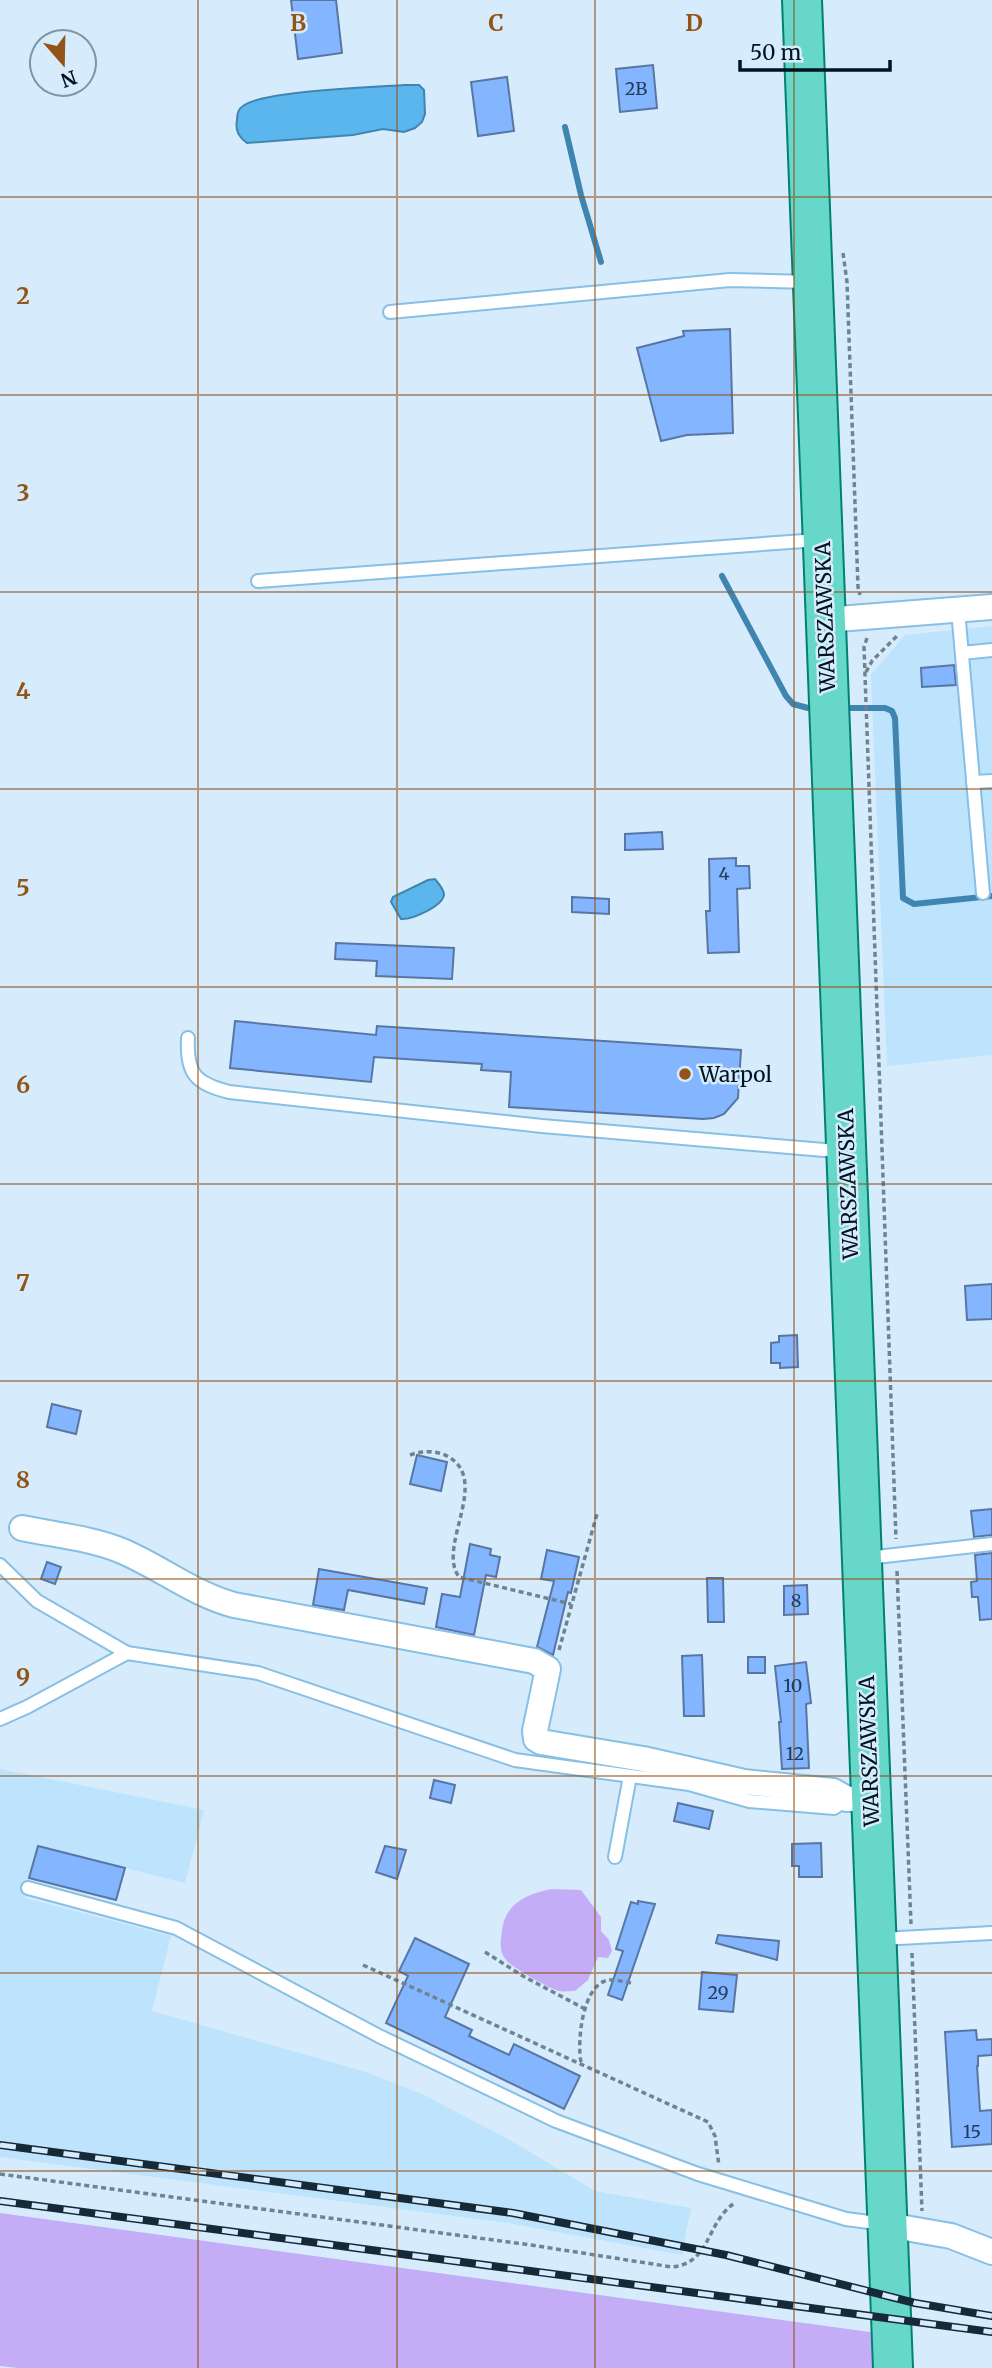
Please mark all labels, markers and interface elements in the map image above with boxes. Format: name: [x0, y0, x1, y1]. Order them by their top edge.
text: B: [290, 8, 306, 37]
text: C: [488, 8, 504, 37]
text: D: [685, 8, 703, 37]
north arrow: [28, 28, 98, 98]
scale bar: [740, 28, 890, 72]
text: 50 m: [750, 39, 801, 66]
text: N: [58, 65, 80, 93]
house number: 2B: [625, 77, 647, 100]
text: 2: [16, 281, 30, 310]
text: 3: [16, 478, 30, 507]
street label: WARSZAWSKA: [809, 541, 841, 694]
text: 4: [16, 676, 31, 705]
house number: 4: [718, 862, 730, 885]
text: 5: [16, 873, 30, 902]
place label: Warpol: [698, 1061, 772, 1088]
marker: Warpol: [677, 1066, 693, 1082]
text: 6: [16, 1070, 30, 1099]
street label: WARSZAWSKA: [832, 1108, 864, 1261]
text: 7: [16, 1268, 30, 1297]
text: 8: [16, 1465, 30, 1494]
house number: 8: [791, 1589, 801, 1612]
text: 9: [16, 1662, 30, 1691]
house number: 10: [784, 1674, 802, 1697]
street label: WARSZAWSKA: [853, 1675, 885, 1828]
house number: 12: [786, 1742, 804, 1765]
house number: 29: [707, 1981, 729, 2004]
house number: 15: [963, 2120, 981, 2143]

